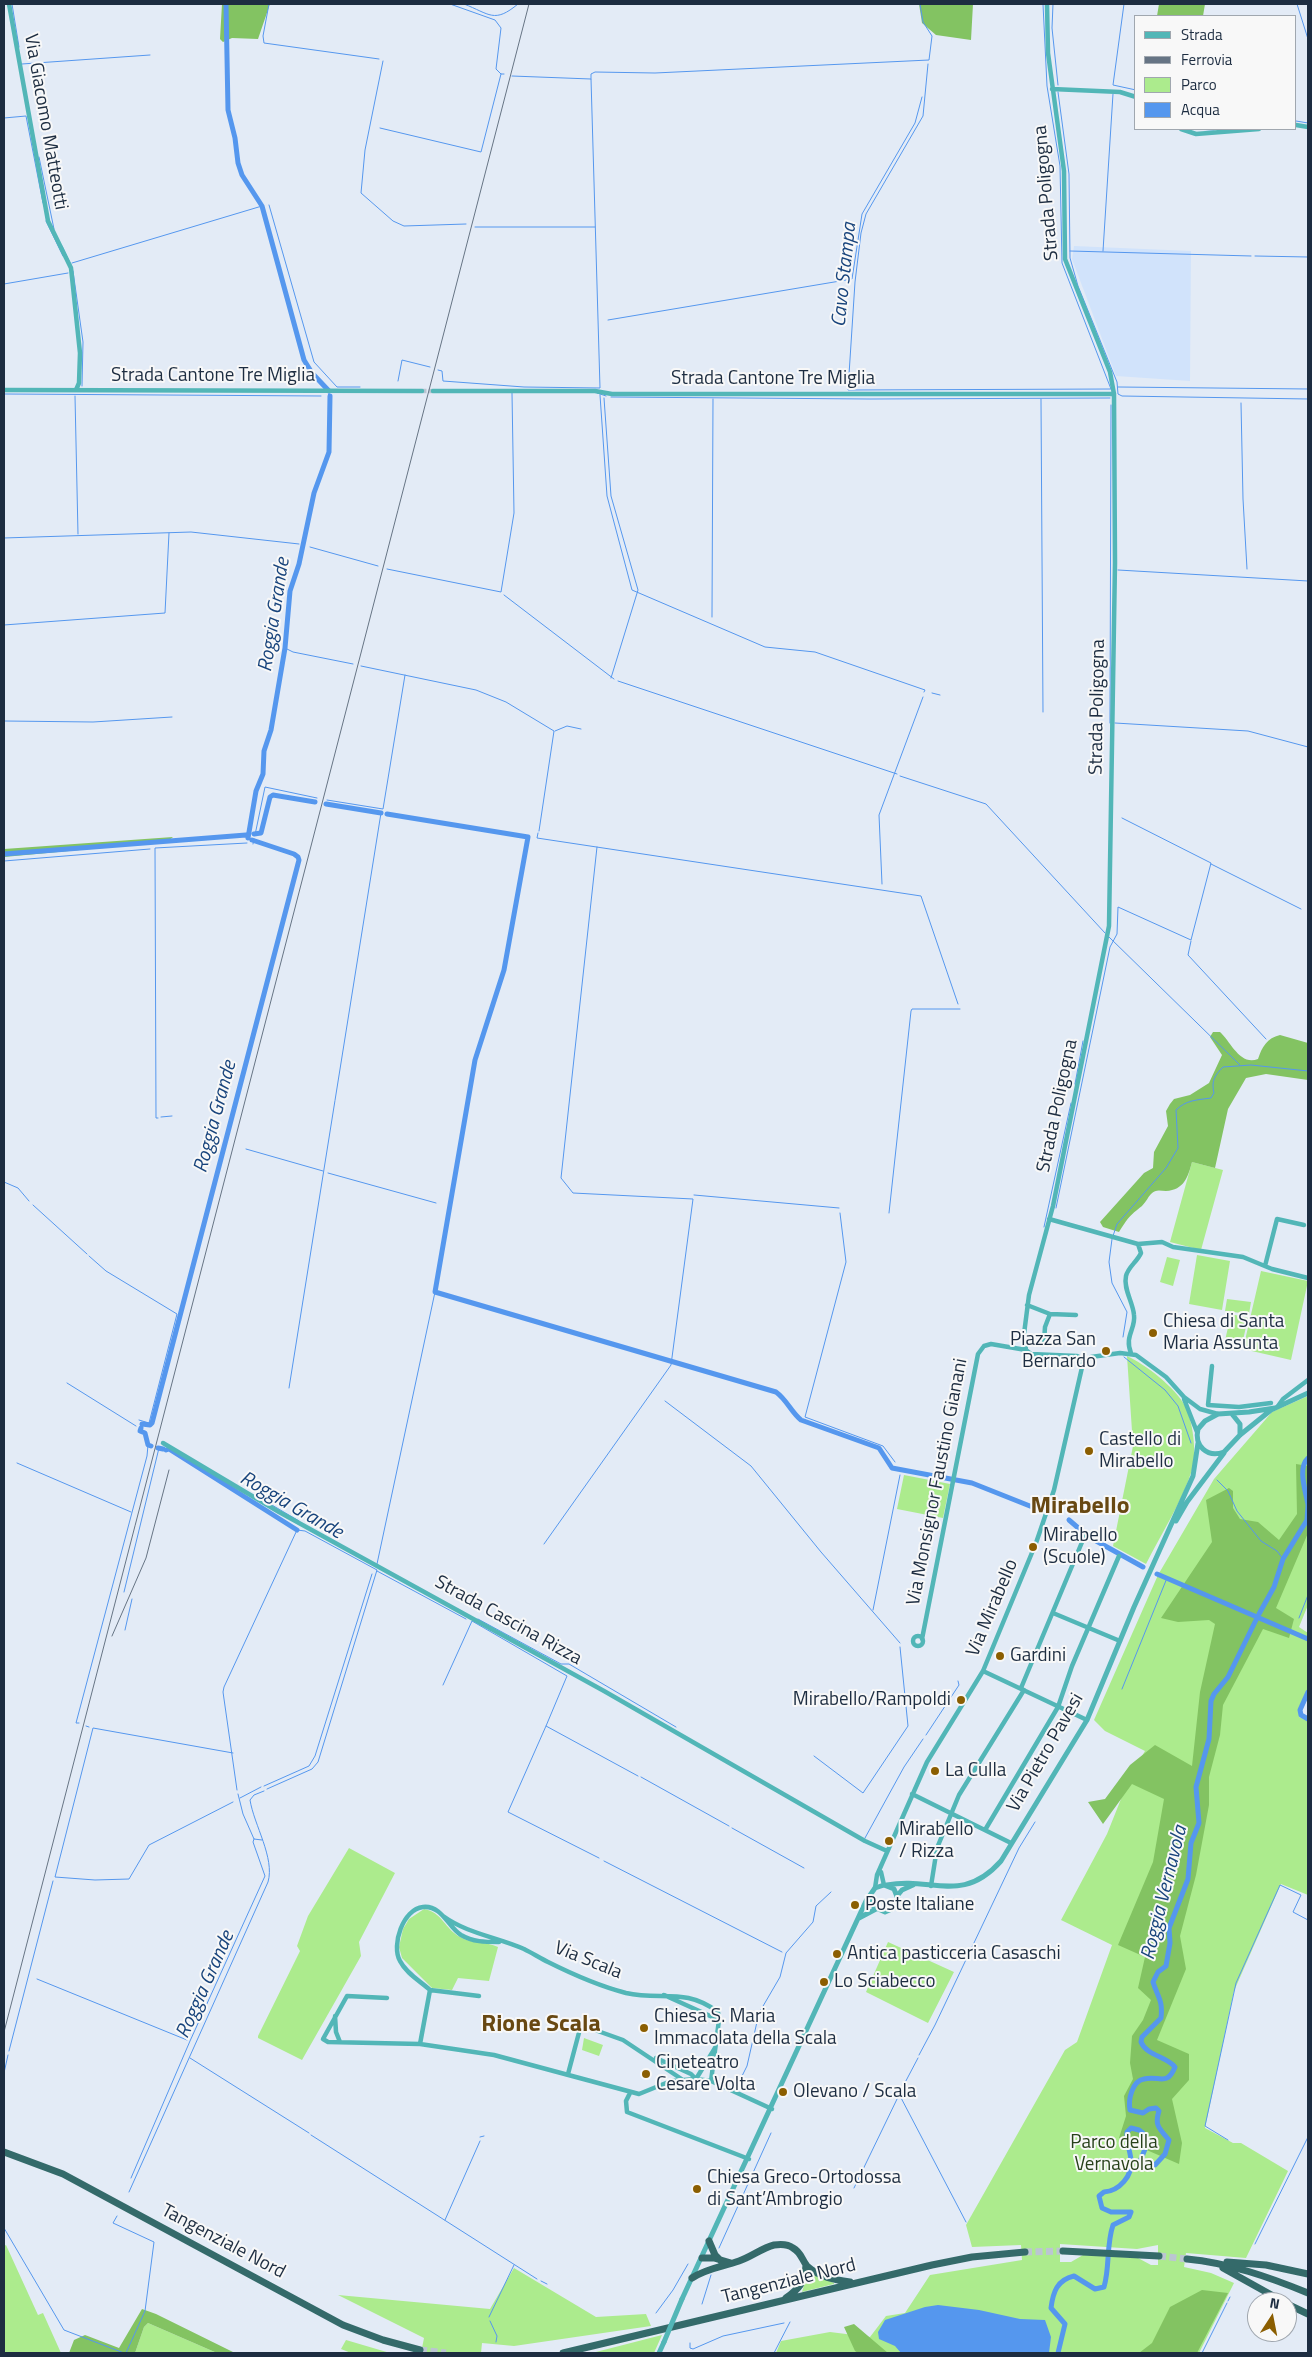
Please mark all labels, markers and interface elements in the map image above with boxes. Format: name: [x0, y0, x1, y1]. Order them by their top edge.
legend: [1134, 15, 1297, 130]
text: Strada: [1181, 23, 1222, 46]
street label: Via Giacomo Matteotti: [18, 32, 72, 212]
text: Ferrovia: [1181, 48, 1232, 71]
text: Parco: [1181, 73, 1217, 96]
text: Acqua: [1181, 98, 1220, 121]
street label: Strada Poligogna: [1030, 124, 1064, 262]
water label: Cavo Stampa: [828, 222, 862, 328]
street label: Strada Cantone Tre Miglia: [111, 365, 315, 387]
street label: Strada Cantone Tre Miglia: [671, 368, 875, 390]
water label: Roggia Grande: [254, 556, 296, 674]
street label: Strada Poligogna: [1085, 639, 1111, 775]
street label: Strada Poligogna: [1033, 1037, 1083, 1175]
water label: Roggia Grande: [190, 1058, 242, 1176]
place label: Chiesa di Santa Maria Assunta: [1163, 1311, 1284, 1355]
marker: Chiesa di Santa Maria Assunta: [1147, 1327, 1159, 1339]
place label: Piazza San Bernardo: [1010, 1329, 1096, 1373]
marker: Piazza San Bernardo: [1100, 1345, 1112, 1357]
street label: Via Monsignor Faustino Gianani: [903, 1356, 973, 1608]
place label: Castello di Mirabello: [1099, 1429, 1181, 1473]
marker: Castello di Mirabello: [1083, 1445, 1095, 1457]
water label: Roggia Grande: [235, 1467, 347, 1545]
district label: Mirabello: [1031, 1493, 1129, 1521]
place label: Mirabello (Scuole): [1043, 1525, 1118, 1569]
marker: Mirabello (Scuole): [1027, 1541, 1039, 1553]
street label: Via Mirabello: [962, 1556, 1024, 1660]
street label: Strada Cascina Rizza: [431, 1571, 585, 1671]
place label: Gardini: [1010, 1645, 1066, 1667]
marker: Gardini: [994, 1650, 1006, 1662]
place label: Mirabello/Rampoldi: [793, 1689, 951, 1711]
street label: Via Pietro Pavesi: [1003, 1690, 1089, 1816]
marker: Mirabello/Rampoldi: [955, 1694, 967, 1706]
place label: La Culla: [945, 1760, 1006, 1782]
marker: La Culla: [929, 1765, 941, 1777]
place label: Mirabello / Rizza: [899, 1819, 974, 1863]
water label: Roggia Vernavola: [1137, 1824, 1193, 1962]
marker: Mirabello / Rizza: [883, 1835, 895, 1847]
place label: Poste Italiane: [865, 1894, 974, 1916]
marker: Poste Italiane: [849, 1899, 861, 1911]
water label: Roggia Grande: [172, 1928, 240, 2042]
street label: Via Scala: [551, 1937, 625, 1985]
place label: Antica pasticceria Casaschi: [847, 1943, 1061, 1965]
marker: Antica pasticceria Casaschi: [831, 1948, 843, 1960]
place label: Lo Sciabecco: [834, 1971, 935, 1993]
marker: Lo Sciabecco: [818, 1976, 830, 1988]
place label: Chiesa S. Maria Immacolata della Scala: [654, 2006, 837, 2050]
district label: Rione Scala: [481, 2011, 601, 2039]
marker: Chiesa S. Maria Immacolata della Scala: [638, 2022, 650, 2034]
place label: Cineteatro Cesare Volta: [656, 2052, 755, 2096]
marker: Cineteatro Cesare Volta: [640, 2068, 652, 2080]
place label: Olevano / Scala: [793, 2081, 916, 2103]
marker: Olevano / Scala: [777, 2086, 789, 2098]
park label: Parco della Vernavola: [1070, 2132, 1158, 2176]
place label: Chiesa Greco-Ortodossa di Sant’Ambrogio: [707, 2167, 901, 2211]
marker: Chiesa Greco-Ortodossa di Sant’Ambrogio: [691, 2183, 703, 2195]
street label: Tangenziale Nord: [157, 2200, 289, 2284]
street label: Tangenziale Nord: [720, 2254, 858, 2310]
north arrow: [1247, 2292, 1297, 2342]
text: N: [1268, 2292, 1282, 2314]

